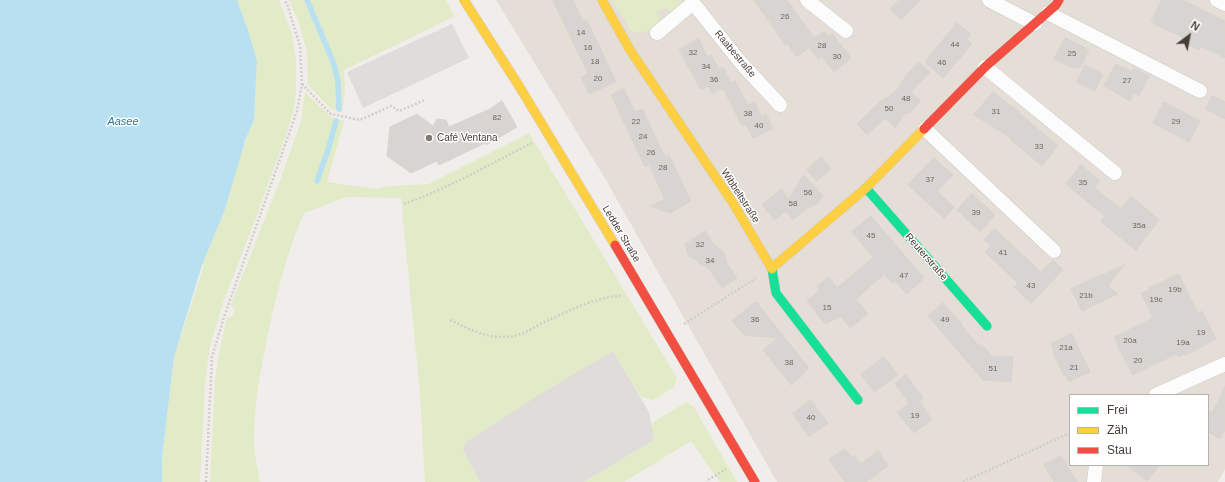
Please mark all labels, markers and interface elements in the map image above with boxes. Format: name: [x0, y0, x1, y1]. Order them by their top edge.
house number: 26: [781, 12, 789, 22]
north arrow: [1169, 16, 1209, 56]
text: N: [1189, 19, 1202, 33]
house number: 14: [577, 28, 585, 38]
street label: Raabestraße: [712, 28, 758, 80]
house number: 44: [951, 40, 959, 50]
house number: 28: [818, 41, 826, 51]
house number: 16: [584, 43, 592, 53]
house number: 32: [689, 48, 697, 58]
house number: 25: [1068, 49, 1076, 59]
house number: 30: [833, 52, 841, 62]
house number: 18: [591, 57, 599, 67]
house number: 46: [938, 58, 946, 68]
house number: 34: [702, 62, 710, 72]
house number: 20: [594, 74, 602, 84]
house number: 36: [710, 75, 718, 85]
house number: 27: [1123, 76, 1131, 86]
house number: 48: [902, 94, 910, 104]
house number: 50: [885, 104, 893, 114]
house number: 31: [992, 107, 1000, 117]
house number: 38: [744, 109, 752, 119]
house number: 82: [493, 113, 501, 123]
water label: Aasee: [107, 115, 139, 129]
house number: 22: [632, 117, 640, 127]
house number: 29: [1172, 117, 1180, 127]
house number: 40: [755, 121, 763, 131]
place label: Café Ventana: [437, 132, 498, 144]
house number: 24: [639, 132, 647, 142]
marker: Café Ventana: [424, 133, 434, 143]
house number: 33: [1035, 142, 1043, 152]
house number: 26: [647, 148, 655, 158]
house number: 28: [659, 163, 667, 173]
street label: Wibbeltstraße: [718, 167, 762, 225]
house number: 37: [926, 175, 934, 185]
house number: 35: [1079, 178, 1087, 188]
house number: 56: [804, 188, 812, 198]
house number: 58: [789, 199, 797, 209]
street label: Ledder Straße: [599, 204, 643, 264]
house number: 39: [972, 208, 980, 218]
house number: 35a: [1132, 221, 1146, 231]
house number: 45: [867, 231, 875, 241]
street label: Reuterstraße: [902, 231, 950, 283]
house number: 32: [696, 240, 704, 250]
house number: 41: [999, 248, 1007, 258]
house number: 34: [706, 256, 714, 266]
house number: 47: [900, 271, 908, 281]
house number: 43: [1027, 281, 1035, 291]
house number: 19b: [1168, 285, 1182, 295]
house number: 21b: [1079, 291, 1093, 301]
house number: 19c: [1150, 295, 1162, 305]
house number: 15: [823, 303, 831, 313]
house number: 36: [751, 315, 759, 325]
house number: 49: [941, 315, 949, 325]
house number: 19: [1197, 328, 1205, 338]
house number: 20a: [1123, 336, 1137, 346]
house number: 19a: [1176, 338, 1190, 348]
house number: 21a: [1059, 343, 1073, 353]
house number: 20: [1134, 356, 1142, 366]
house number: 38: [785, 358, 793, 368]
house number: 21: [1070, 363, 1078, 373]
house number: 51: [989, 364, 997, 374]
legend: [1069, 394, 1209, 466]
text: Frei: [1107, 403, 1128, 417]
house number: 19: [911, 411, 919, 421]
house number: 40: [807, 413, 815, 423]
text: Zäh: [1107, 423, 1128, 437]
text: Stau: [1107, 443, 1132, 457]

